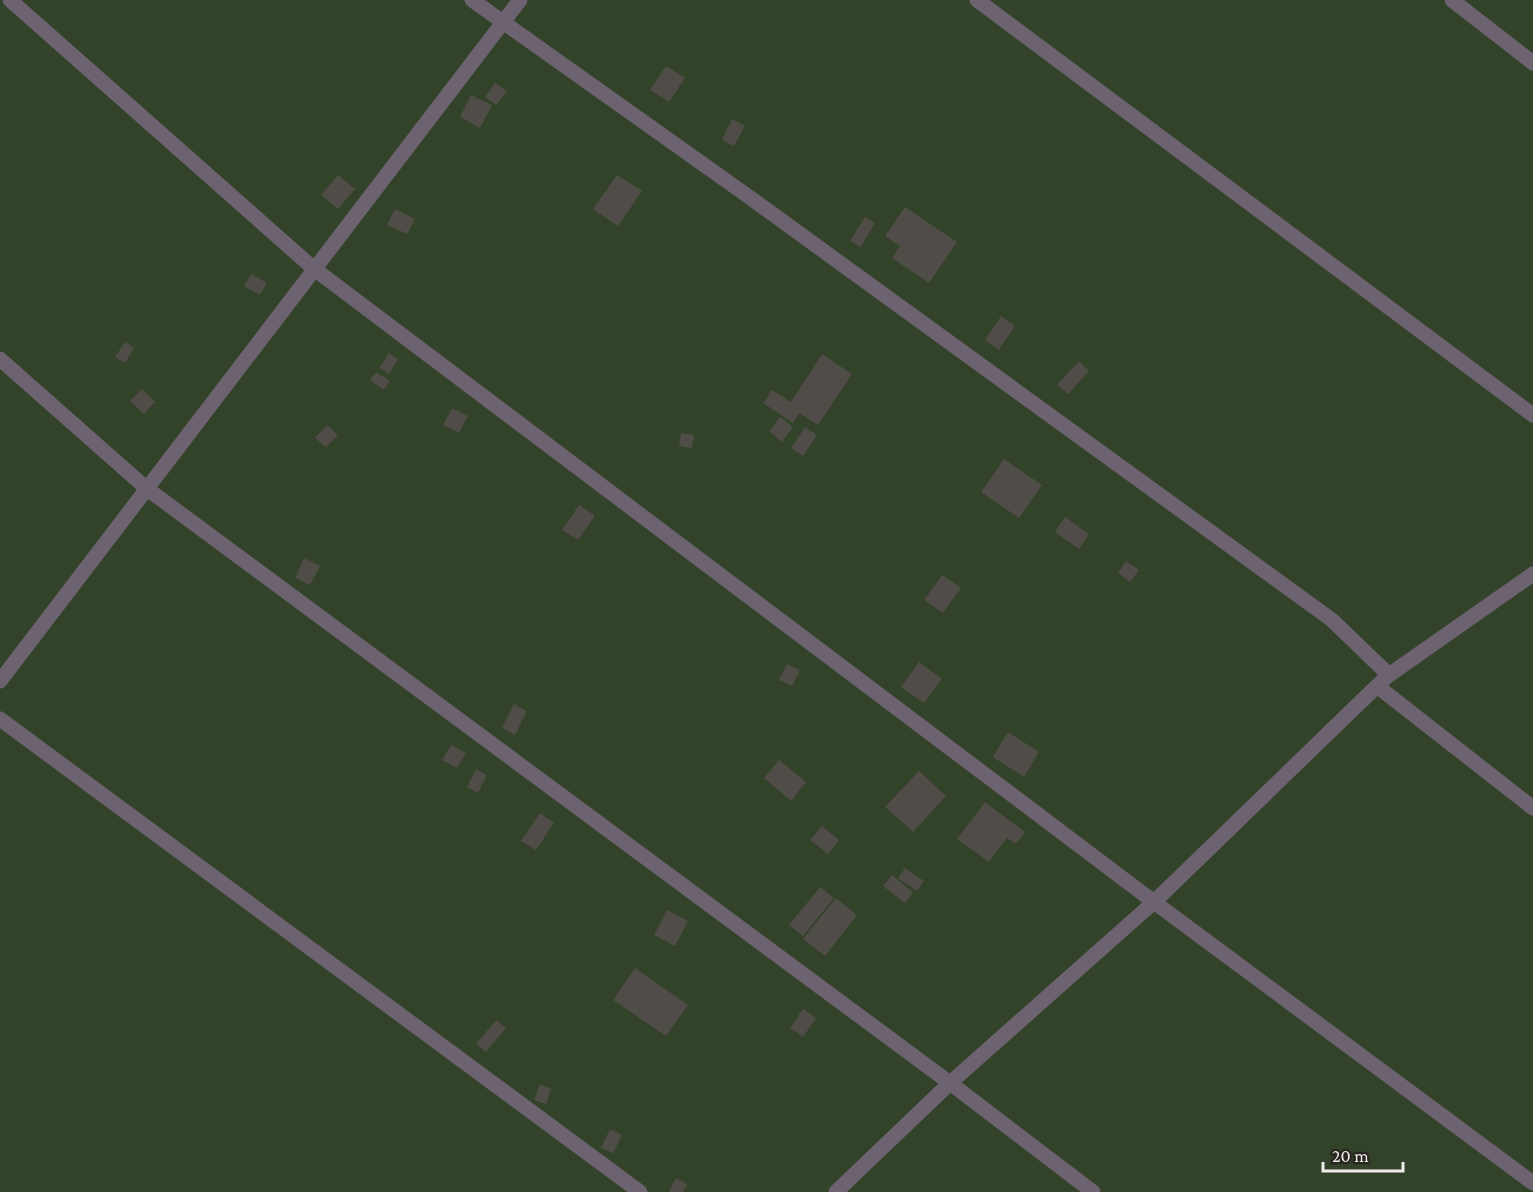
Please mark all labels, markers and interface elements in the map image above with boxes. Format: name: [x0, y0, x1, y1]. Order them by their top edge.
scale bar: [1323, 1135, 1402, 1173]
text: 20 m: [1332, 1146, 1369, 1166]

